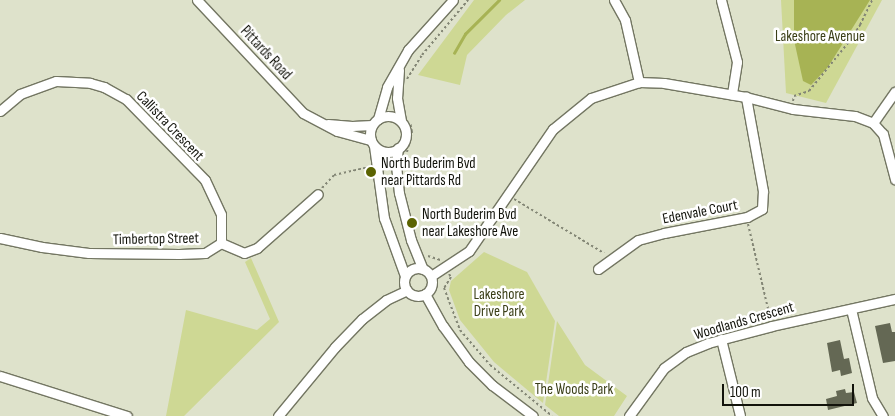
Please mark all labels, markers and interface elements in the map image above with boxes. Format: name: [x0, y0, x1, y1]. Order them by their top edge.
street label: Pittards Road: [237, 22, 295, 84]
park label: Lakeshore Avenue: [775, 28, 865, 46]
street label: Callistra Crescent: [132, 88, 208, 164]
place label: North Buderim Bvd near Pittards Rd: [381, 154, 476, 189]
marker: North Buderim Bvd near Pittards Rd: [365, 166, 377, 178]
street label: Edenvale Court: [661, 196, 739, 228]
place label: North Buderim Bvd near Lakeshore Ave: [422, 205, 518, 240]
marker: North Buderim Bvd near Lakeshore Ave: [406, 217, 418, 229]
street label: Timbertop Street: [113, 229, 199, 249]
park label: Lakeshore Drive Park: [474, 285, 524, 320]
street label: Woodlands Crescent: [692, 298, 796, 344]
scale bar: [725, 374, 858, 406]
park label: The Woods Park: [535, 381, 613, 399]
text: 100 m: [730, 383, 761, 402]

